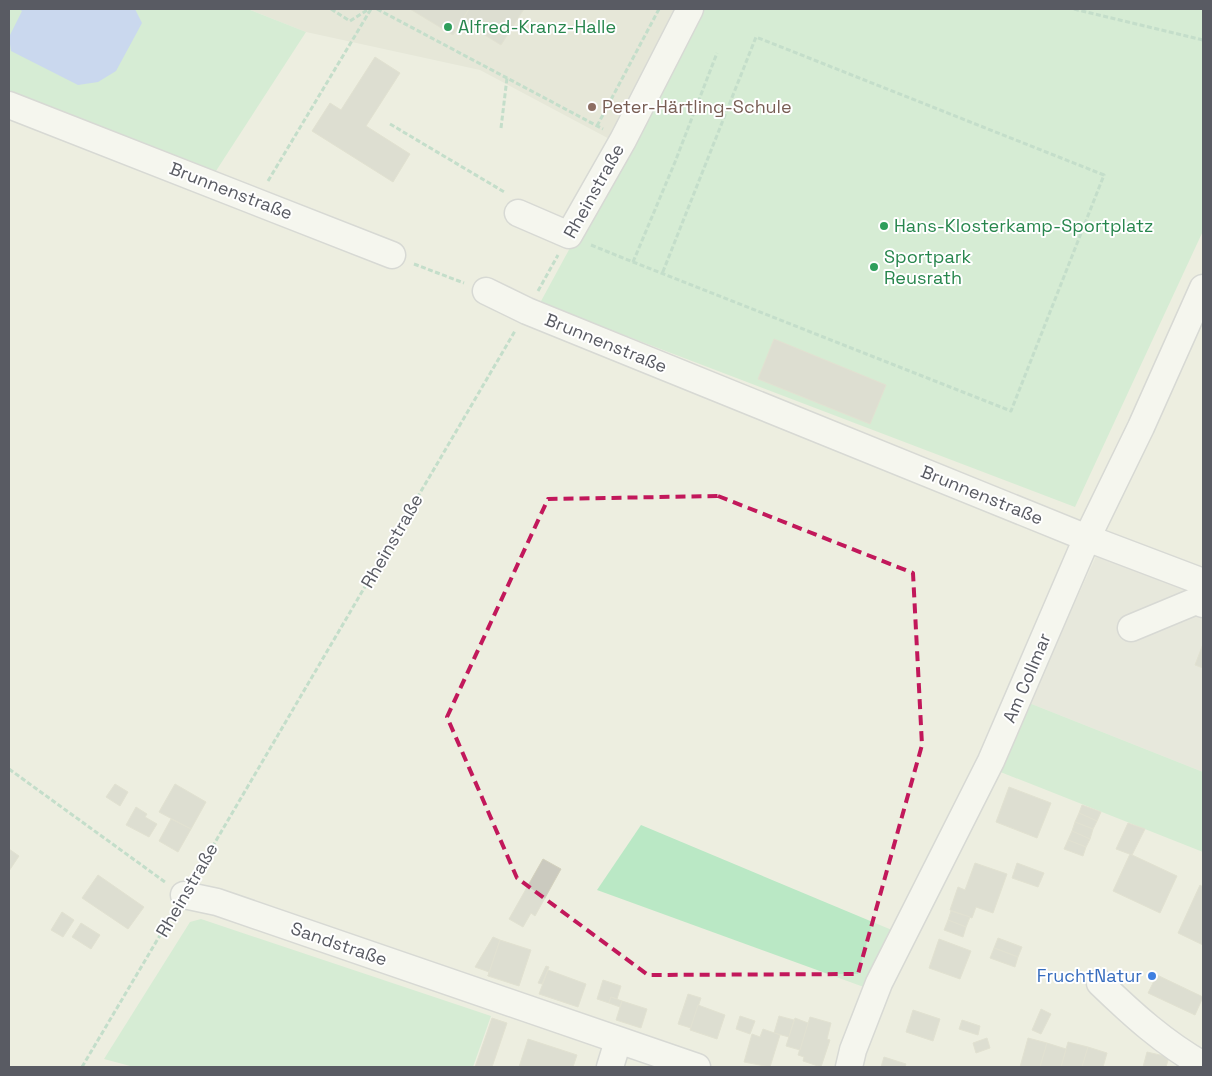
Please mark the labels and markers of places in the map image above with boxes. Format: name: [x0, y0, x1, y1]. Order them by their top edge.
place label: Alfred-Kranz-Halle: [458, 15, 616, 38]
marker: Alfred-Kranz-Halle: [442, 21, 454, 33]
place label: Peter-Härtling-Schule: [602, 95, 792, 118]
marker: Peter-Härtling-Schule: [586, 101, 598, 113]
place label: Hans-Klosterkamp-Sportplatz: [894, 214, 1153, 237]
marker: Hans-Klosterkamp-Sportplatz: [878, 220, 890, 232]
place label: Sportpark Reusrath: [884, 245, 972, 289]
marker: Sportpark Reusrath: [868, 261, 880, 273]
place label: FruchtNatur: [1037, 964, 1142, 987]
marker: FruchtNatur: [1146, 970, 1158, 982]

